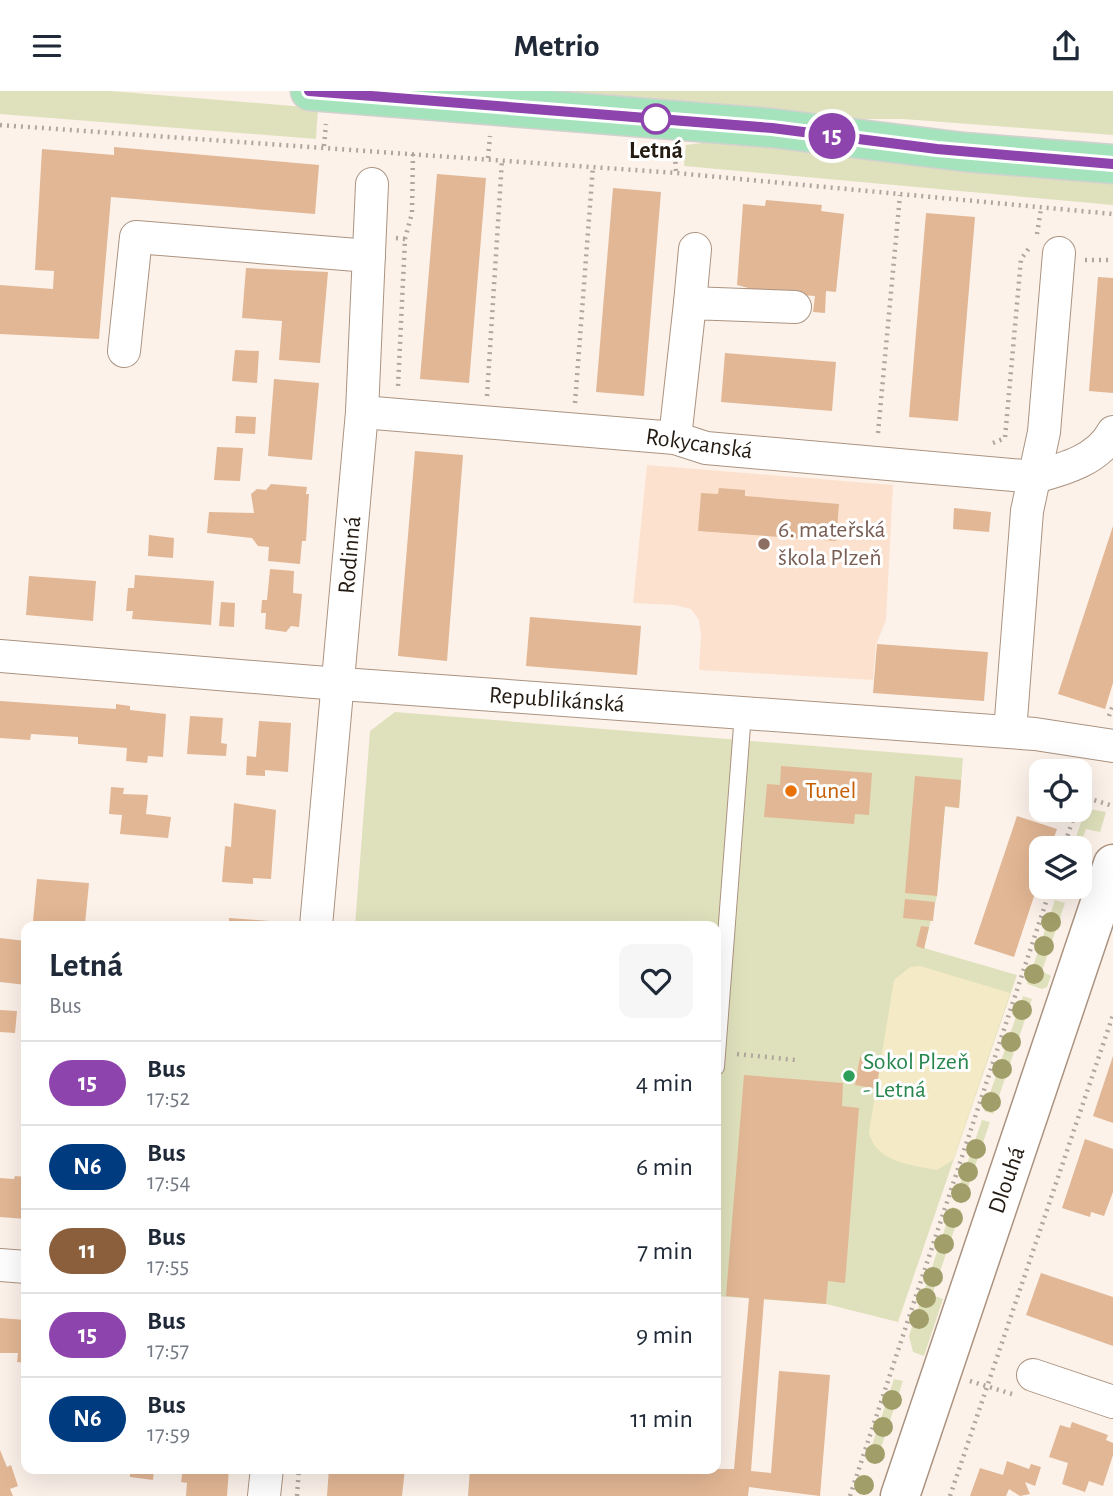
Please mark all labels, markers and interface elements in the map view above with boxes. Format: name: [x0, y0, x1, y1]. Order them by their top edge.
icon: menu: [28, 27, 66, 65]
icon: share: [1047, 27, 1085, 65]
text: Metrio: [513, 30, 600, 62]
marker: Letná: [641, 104, 671, 134]
line badge: 15: [800, 113, 864, 159]
text: 15: [822, 124, 842, 148]
place label: Letná: [629, 139, 683, 163]
street label: Rokycanská: [644, 425, 754, 463]
street label: Rodinná: [335, 515, 365, 595]
place label: 6. mateřská škola Plzeň: [778, 518, 886, 570]
marker: 6. mateřská škola Plzeň: [756, 536, 772, 552]
street label: Republikánská: [488, 683, 626, 717]
map controls: [1029, 759, 1092, 899]
button: locate: [1029, 759, 1092, 822]
place label: Tunel: [805, 779, 856, 803]
marker: Tunel: [783, 783, 799, 799]
button: layers: [1029, 836, 1092, 899]
button: heart: [619, 944, 693, 1018]
text: Letná: [49, 950, 123, 983]
text: Bus: [49, 995, 82, 1018]
place label: Sokol Plzeň - Letná: [863, 1050, 969, 1102]
text: Bus: [147, 1056, 186, 1082]
marker: Sokol Plzeň - Letná: [841, 1068, 857, 1084]
text: 4 min: [636, 1070, 693, 1096]
text: 15: [78, 1071, 97, 1095]
text: 17:52: [147, 1087, 190, 1110]
text: Bus: [147, 1140, 186, 1166]
street label: Dlouhá: [984, 1143, 1030, 1217]
text: 6 min: [636, 1154, 693, 1180]
text: N6: [73, 1155, 102, 1179]
text: 17:54: [147, 1171, 190, 1194]
text: Bus: [147, 1224, 186, 1250]
text: 7 min: [637, 1238, 693, 1264]
text: 11: [79, 1239, 96, 1263]
text: 17:55: [147, 1255, 189, 1278]
text: Bus: [147, 1308, 186, 1334]
text: 9 min: [636, 1322, 693, 1348]
text: 15: [78, 1323, 97, 1347]
text: 17:57: [147, 1339, 189, 1362]
text: Bus: [147, 1392, 186, 1418]
text: 11 min: [630, 1406, 693, 1432]
text: N6: [73, 1407, 102, 1431]
text: 17:59: [147, 1423, 190, 1446]

